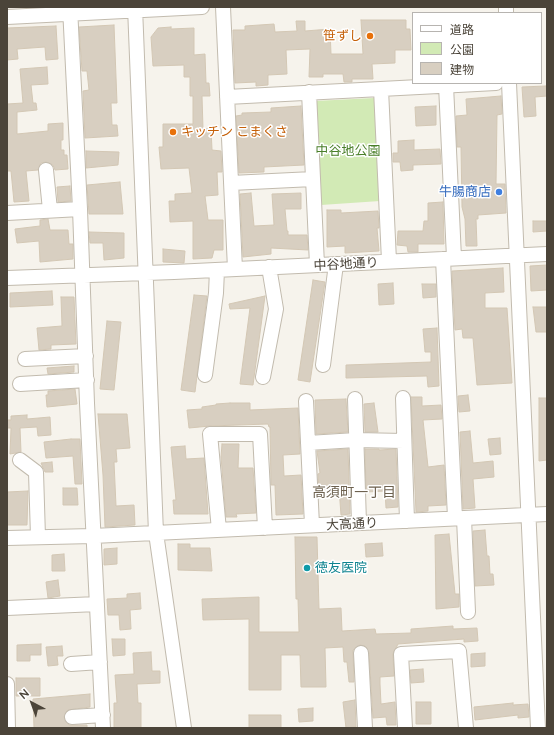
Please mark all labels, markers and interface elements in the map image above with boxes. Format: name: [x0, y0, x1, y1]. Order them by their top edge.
legend: [412, 12, 542, 84]
text: 道路: [450, 22, 474, 37]
place label: 笹ずし: [323, 28, 362, 44]
marker: 笹ずし: [365, 31, 375, 41]
text: 公園: [450, 42, 474, 57]
text: 建物: [450, 62, 474, 77]
place label: キッチン こまくさ: [181, 124, 288, 140]
marker: キッチン こまくさ: [168, 127, 178, 137]
park label: 中谷地公園: [316, 143, 380, 159]
place label: 牛腸商店: [439, 184, 491, 200]
marker: 牛腸商店: [494, 187, 504, 197]
street label: 中谷地通り: [313, 255, 379, 273]
district label: 高須町一丁目: [312, 484, 396, 500]
street label: 大高通り: [326, 515, 378, 533]
place label: 徳友医院: [315, 560, 367, 576]
marker: 徳友医院: [302, 563, 312, 573]
north arrow: [12, 683, 52, 723]
text: N: [16, 686, 31, 701]

